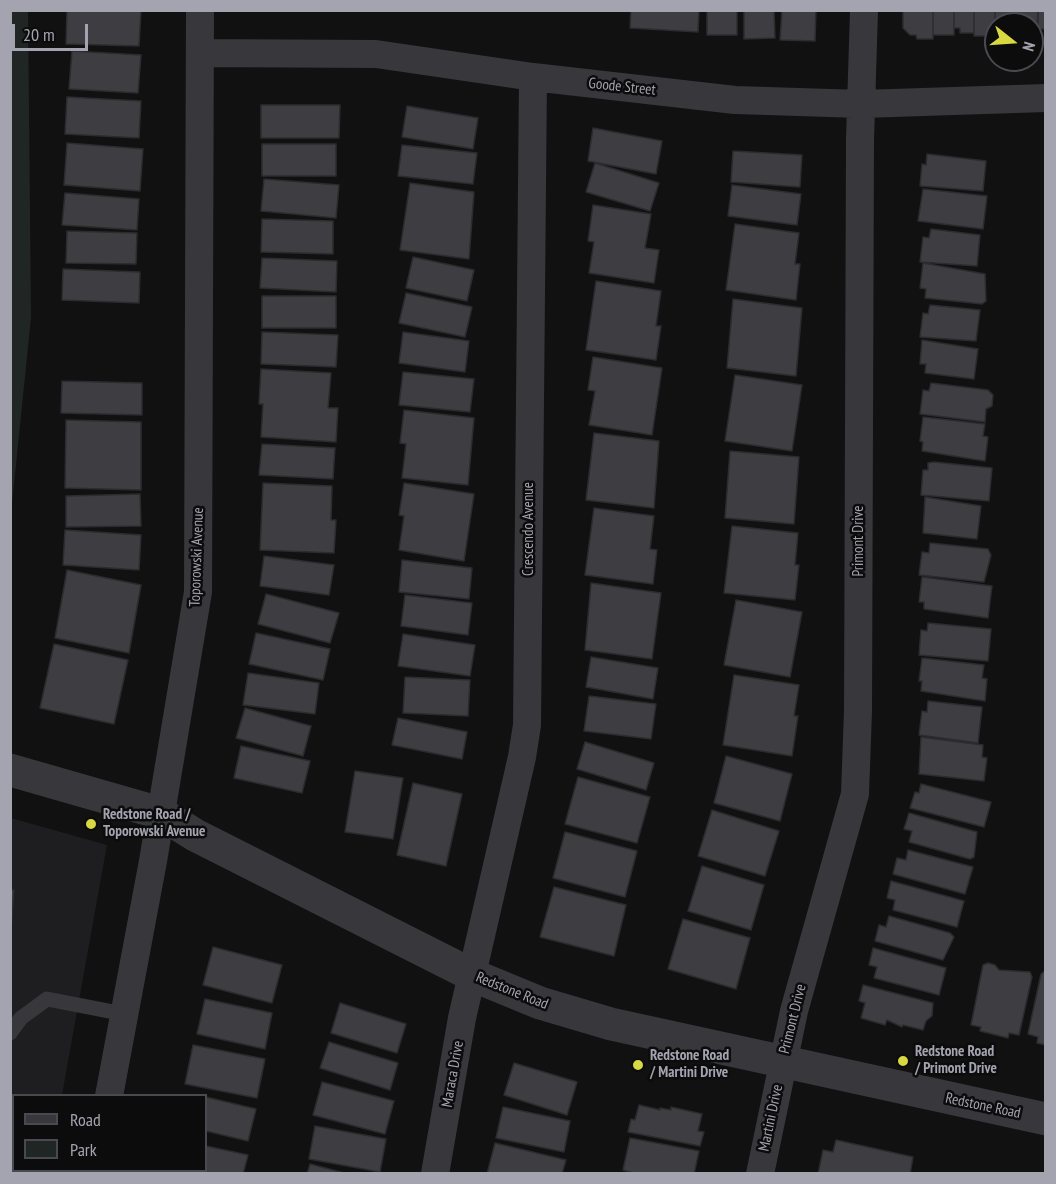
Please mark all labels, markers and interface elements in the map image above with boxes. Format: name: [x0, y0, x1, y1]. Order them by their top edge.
scale bar: [15, 12, 92, 50]
north arrow: [984, 12, 1044, 72]
text: 20 m: [23, 23, 55, 46]
text: N: [1018, 40, 1040, 54]
street label: Goode Street: [588, 75, 656, 99]
street label: Crescendo Avenue: [520, 482, 538, 576]
street label: Primont Drive: [850, 505, 868, 577]
street label: Toporowski Avenue: [186, 507, 208, 607]
place label: Redstone Road / Toporowski Avenue: [103, 806, 205, 841]
marker: Redstone Road / Toporowski Avenue: [84, 817, 98, 831]
street label: Redstone Road: [473, 968, 551, 1014]
street label: Primont Drive: [776, 982, 810, 1056]
street label: Maraca Drive: [438, 1039, 468, 1109]
place label: Redstone Road / Primont Drive: [915, 1043, 997, 1078]
place label: Redstone Road / Martini Drive: [650, 1047, 729, 1082]
marker: Redstone Road / Primont Drive: [896, 1054, 910, 1068]
marker: Redstone Road / Martini Drive: [631, 1058, 645, 1072]
street label: Martini Drive: [755, 1083, 787, 1153]
street label: Redstone Road: [944, 1089, 1022, 1123]
legend: [12, 1094, 207, 1172]
text: Road: [70, 1108, 101, 1131]
text: Park: [70, 1138, 97, 1161]

